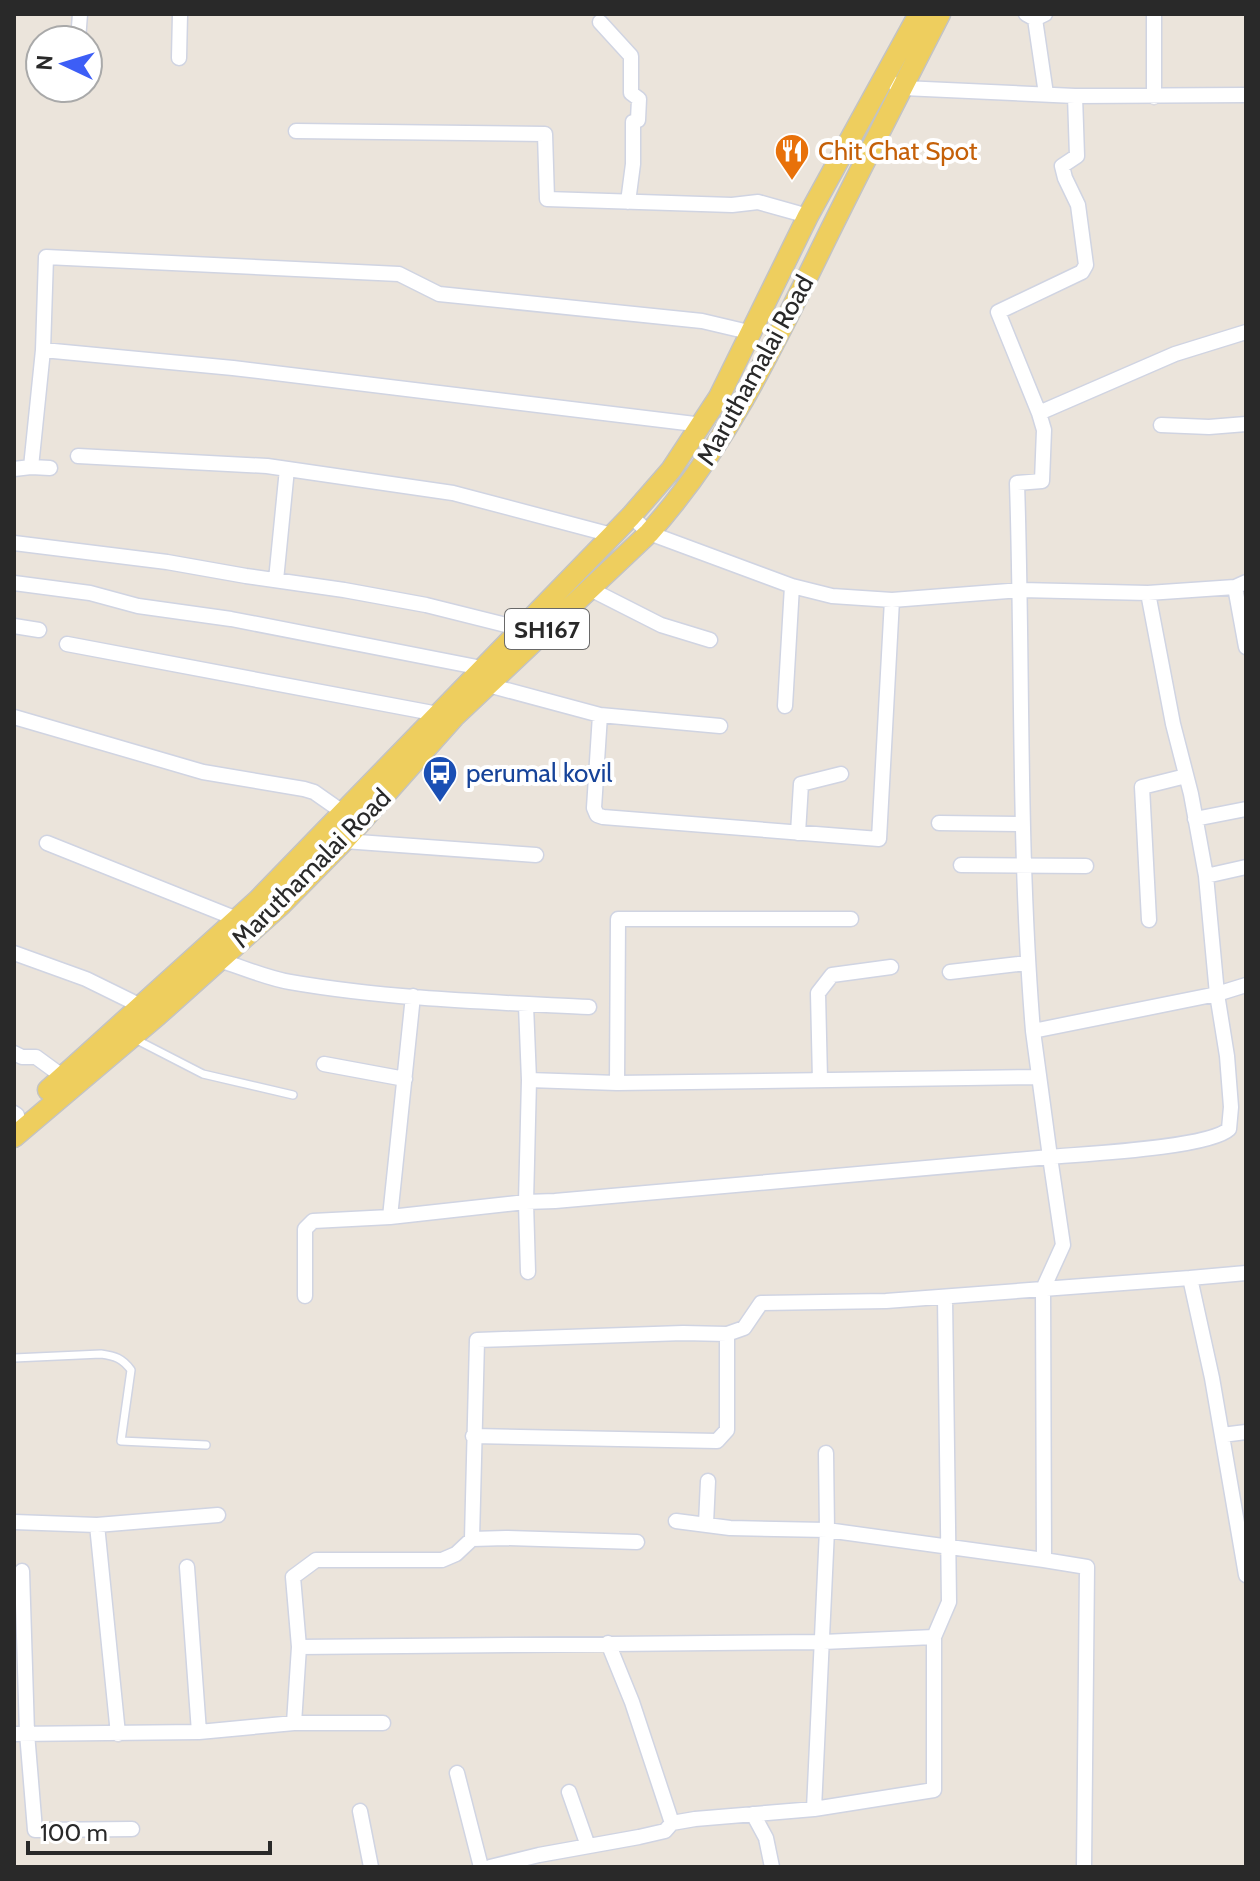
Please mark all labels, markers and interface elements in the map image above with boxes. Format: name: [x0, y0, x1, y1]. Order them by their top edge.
north arrow: [24, 24, 104, 104]
text: N: [31, 54, 59, 71]
restaurant icon: Chit Chat Spot: [773, 132, 811, 182]
place label: Chit Chat Spot: [818, 135, 978, 167]
street label: Maruthamalai Road: [690, 269, 820, 471]
road number: SH167: [505, 609, 589, 649]
bus stop icon: perumal kovil: [421, 754, 459, 804]
place label: perumal kovil: [466, 757, 612, 789]
street label: Maruthamalai Road: [225, 782, 397, 954]
scale bar: [28, 1805, 270, 1855]
text: 100 m: [40, 1818, 108, 1847]

